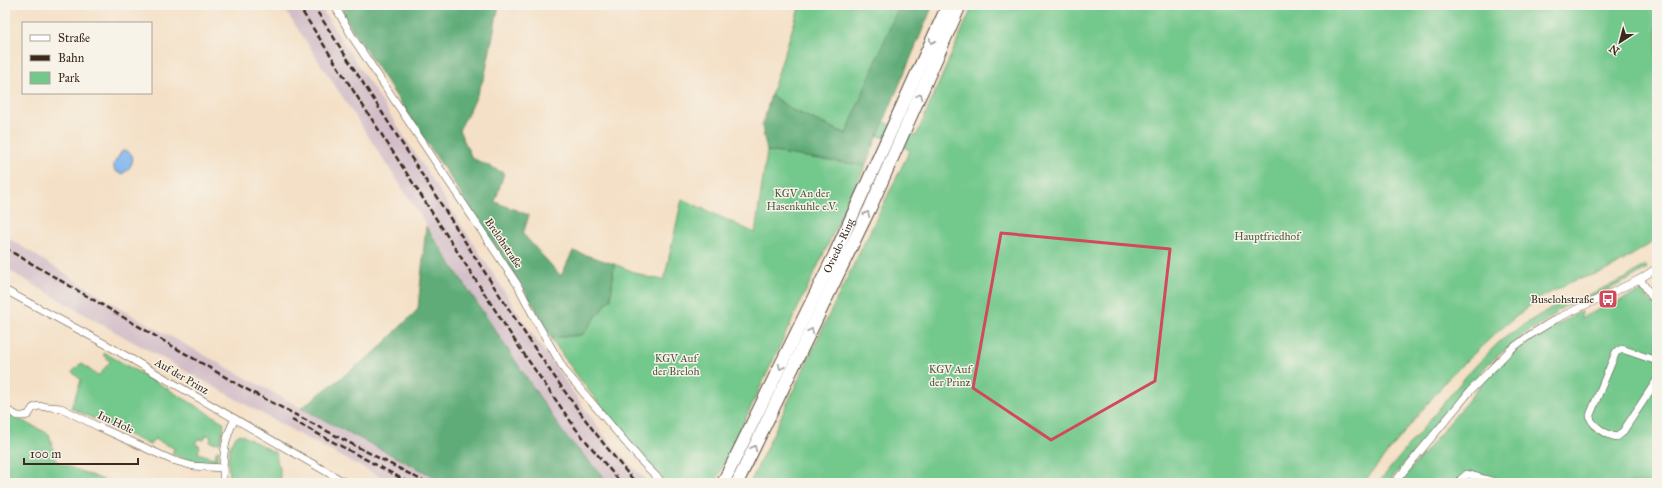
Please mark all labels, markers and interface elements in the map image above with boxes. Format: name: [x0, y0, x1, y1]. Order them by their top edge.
legend: [22, 22, 152, 94]
north arrow: [1600, 22, 1640, 62]
text: Straße: [58, 31, 90, 45]
one-way arrow: [929, 36, 937, 44]
text: N: [1606, 41, 1622, 58]
text: Bahn: [58, 51, 85, 65]
text: Park: [58, 71, 80, 85]
one-way arrow: [916, 92, 924, 99]
park label: KGV An der Hasenkuhle e.V.: [766, 187, 838, 213]
one-way arrow: [862, 211, 870, 218]
street label: Brelohstraße: [482, 216, 525, 271]
street label: Oviedo-Ring: [821, 216, 858, 275]
park label: Hauptfriedhof: [1234, 230, 1302, 243]
bus stop icon: Buselohstraße: [1597, 288, 1619, 310]
place label: Buselohstraße: [1531, 293, 1594, 306]
one-way arrow: [806, 328, 814, 335]
park label: KGV Auf der Breloh: [652, 352, 700, 378]
street label: Auf der Prinz: [152, 355, 211, 397]
one-way arrow: [778, 363, 786, 371]
park label: KGV Auf der Prinz: [929, 363, 973, 389]
street label: Im Hole: [95, 408, 136, 437]
scale bar: [24, 440, 138, 466]
one-way arrow: [750, 445, 757, 452]
text: 100 m: [30, 447, 61, 461]

